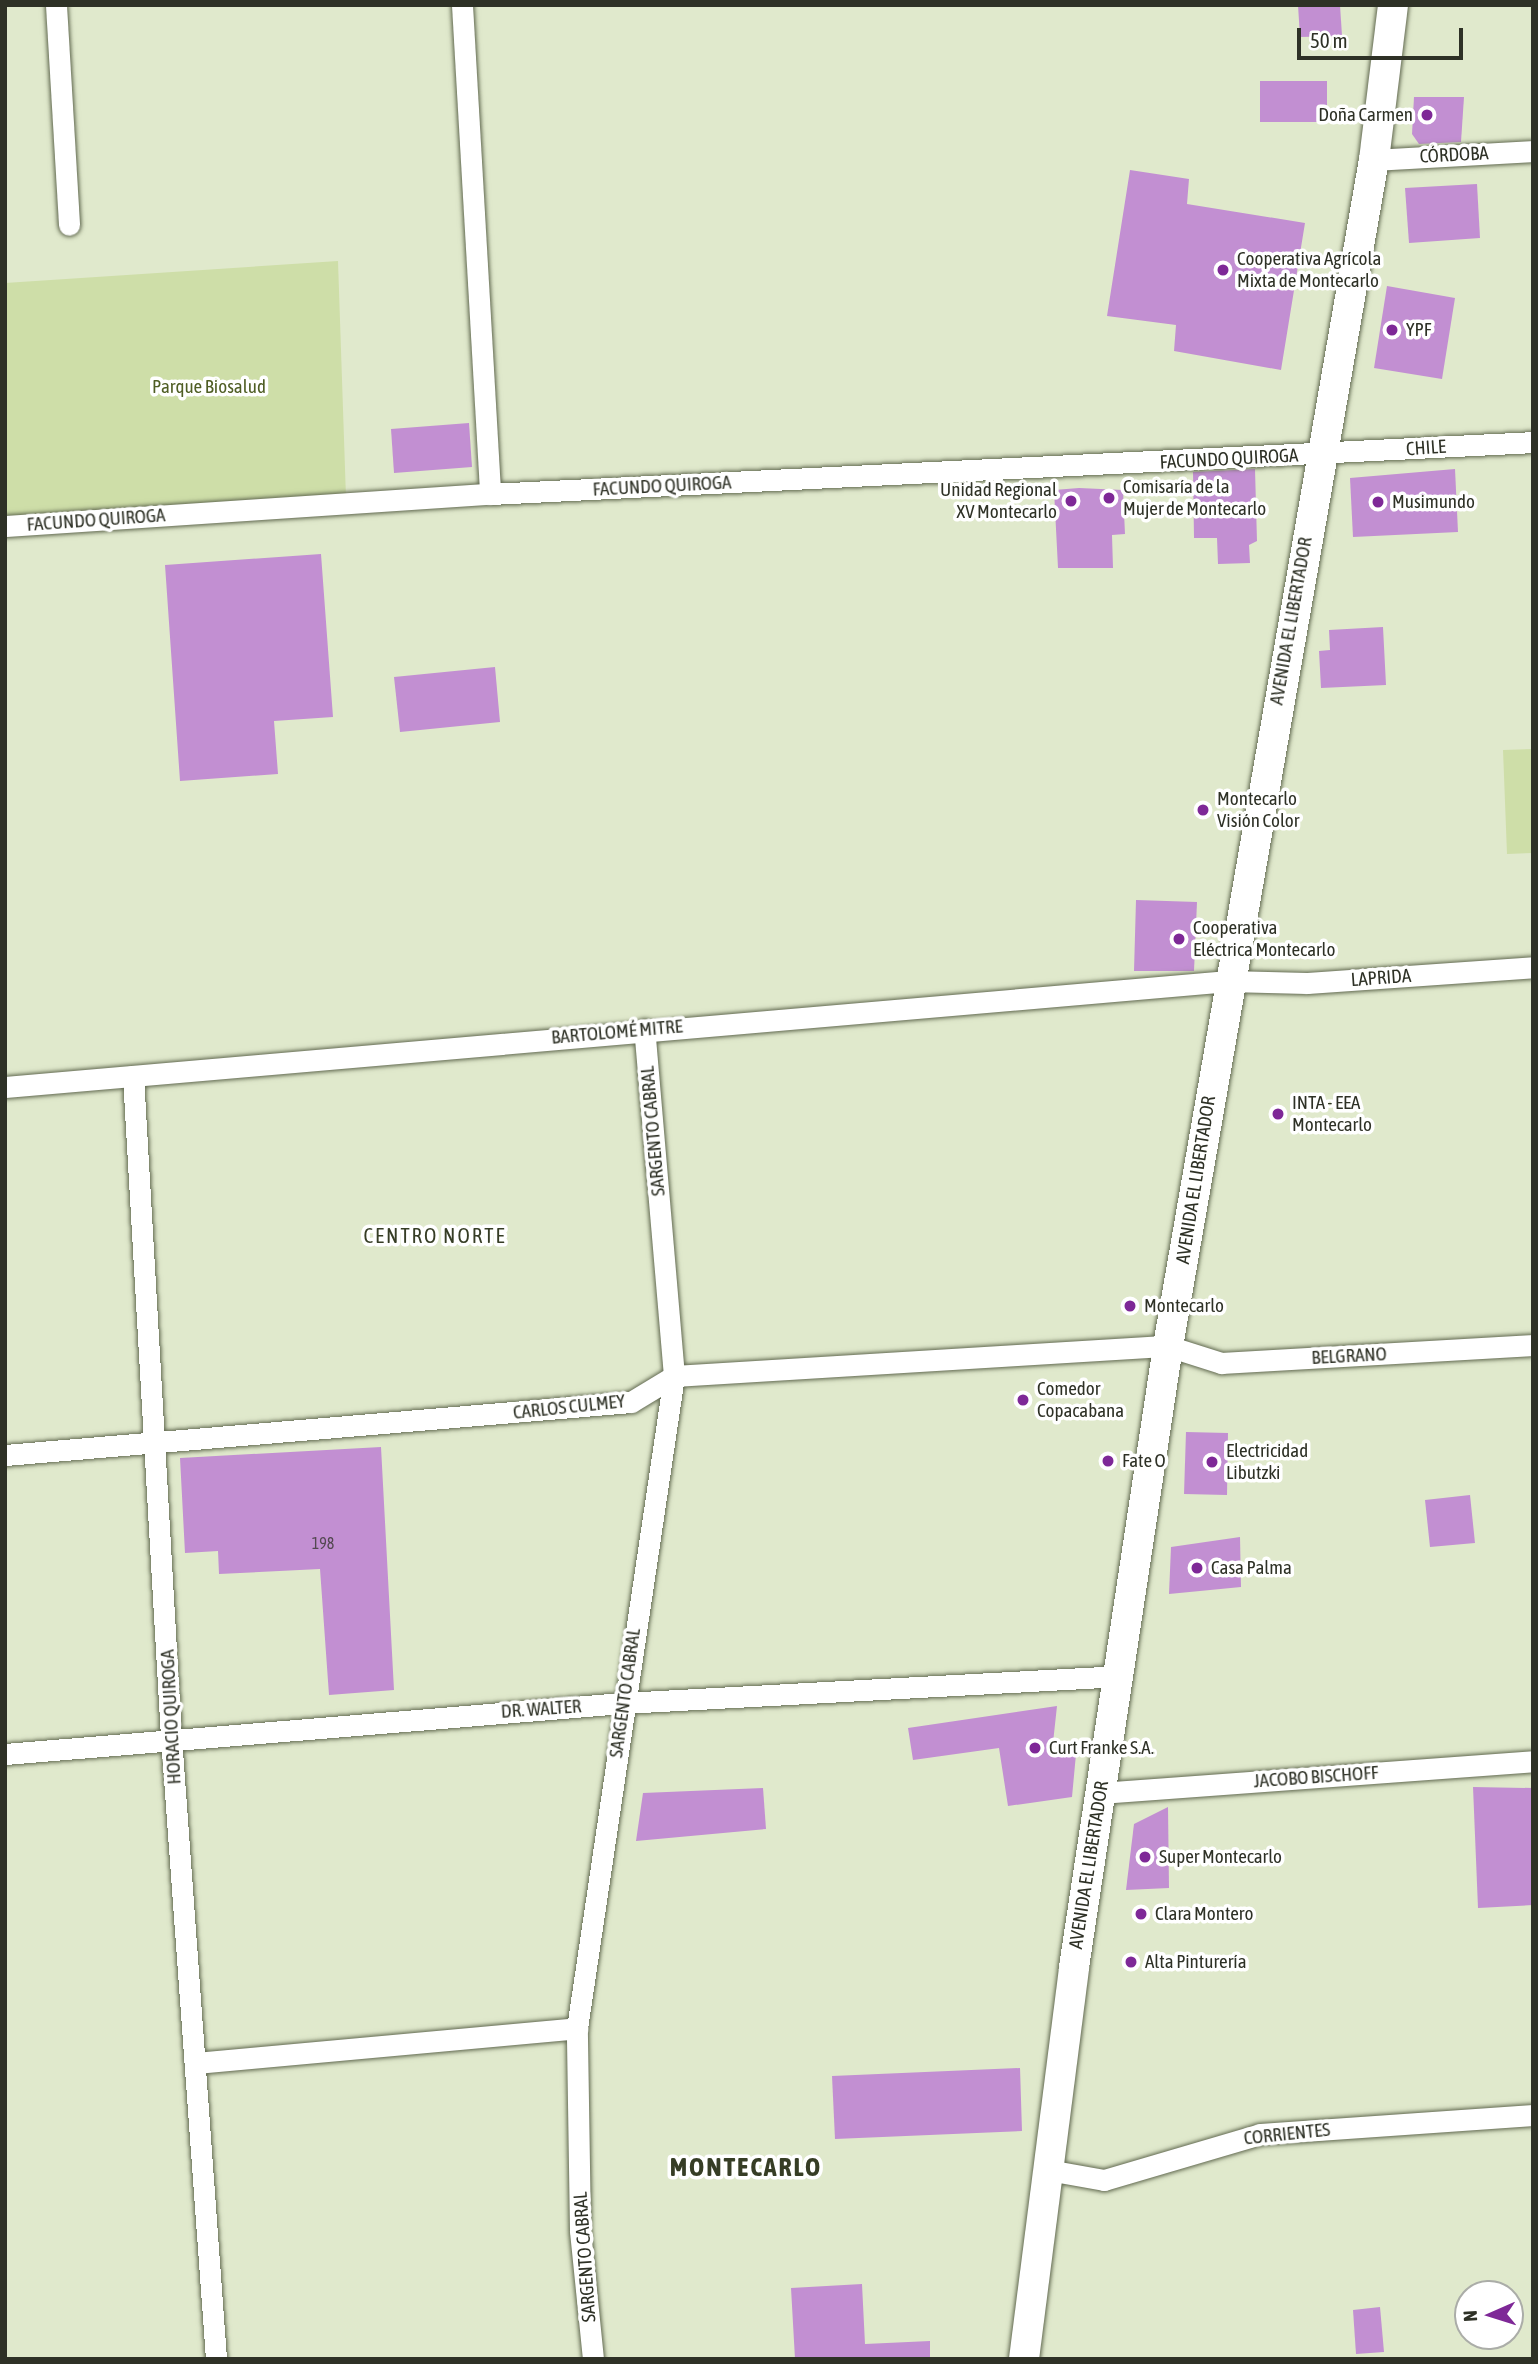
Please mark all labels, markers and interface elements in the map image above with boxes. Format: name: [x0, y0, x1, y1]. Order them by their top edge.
scale bar: [1300, 14, 1466, 58]
text: 50 m: [1310, 28, 1348, 52]
place label: Doña Carmen: [1318, 104, 1413, 126]
marker: Doña Carmen: [1419, 107, 1435, 123]
street label: CÓRDOBA: [1419, 142, 1489, 168]
place label: Cooperativa Agrícola Mixta de Montecarlo: [1237, 248, 1381, 292]
marker: Cooperativa Agrícola Mixta de Montecarlo: [1215, 262, 1231, 278]
place label: YPF: [1406, 319, 1431, 341]
marker: YPF: [1384, 322, 1400, 338]
park label: Parque Biosalud: [152, 376, 266, 398]
street label: CHILE: [1405, 435, 1447, 461]
street label: FACUNDO QUIROGA: [1159, 444, 1299, 474]
street label: FACUNDO QUIROGA: [592, 471, 732, 501]
place label: Comisaría de la Mujer de Montecarlo: [1123, 476, 1266, 520]
place label: Unidad Regional XV Montecarlo: [940, 479, 1057, 523]
marker: Comisaría de la Mujer de Montecarlo: [1101, 490, 1117, 506]
place label: Musimundo: [1392, 491, 1475, 513]
marker: Unidad Regional XV Montecarlo: [1063, 493, 1079, 509]
marker: Musimundo: [1370, 494, 1386, 510]
street label: FACUNDO QUIROGA: [26, 504, 166, 536]
street label: AVENIDA EL LIBERTADOR: [1265, 535, 1317, 707]
place label: Montecarlo Visión Color: [1217, 788, 1299, 832]
marker: Montecarlo Visión Color: [1195, 802, 1211, 818]
place label: Cooperativa Eléctrica Montecarlo: [1193, 917, 1335, 961]
marker: Cooperativa Eléctrica Montecarlo: [1171, 931, 1187, 947]
street label: LAPRIDA: [1350, 965, 1412, 991]
street label: BARTOLOMÉ MITRE: [550, 1015, 684, 1049]
street label: SARGENTO CABRAL: [636, 1065, 670, 1197]
place label: INTA - EEA Montecarlo: [1292, 1092, 1372, 1136]
street label: AVENIDA EL LIBERTADOR: [1171, 1094, 1221, 1266]
marker: INTA - EEA Montecarlo: [1270, 1106, 1286, 1122]
district label: CENTRO NORTE: [365, 1222, 505, 1248]
place label: Montecarlo: [1144, 1295, 1224, 1317]
marker: Montecarlo: [1122, 1298, 1138, 1314]
street label: BELGRANO: [1311, 1343, 1387, 1369]
place label: Comedor Copacabana: [1037, 1378, 1124, 1422]
street label: CARLOS CULMEY: [512, 1390, 626, 1424]
marker: Comedor Copacabana: [1015, 1392, 1031, 1408]
place label: Electricidad Libutzki: [1226, 1440, 1308, 1484]
place label: Fate O: [1122, 1450, 1166, 1472]
marker: Fate O: [1100, 1453, 1116, 1469]
marker: Electricidad Libutzki: [1204, 1454, 1220, 1470]
house number: 198: [312, 1533, 334, 1553]
place label: Casa Palma: [1211, 1557, 1292, 1579]
marker: Casa Palma: [1189, 1560, 1205, 1576]
street label: SARGENTO CABRAL: [605, 1627, 645, 1759]
street label: HORACIO QUIROGA: [156, 1649, 186, 1785]
street label: DR. WALTER: [500, 1695, 582, 1723]
place label: Curt Franke S.A.: [1049, 1737, 1154, 1759]
marker: Curt Franke S.A.: [1027, 1740, 1043, 1756]
street label: JACOBO BISCHOFF: [1253, 1761, 1379, 1793]
street label: AVENIDA EL LIBERTADOR: [1064, 1779, 1114, 1951]
place label: Super Montecarlo: [1159, 1846, 1282, 1868]
marker: Super Montecarlo: [1137, 1849, 1153, 1865]
place label: Clara Montero: [1155, 1903, 1253, 1925]
marker: Clara Montero: [1133, 1906, 1149, 1922]
place label: Alta Pinturería: [1145, 1951, 1246, 1973]
marker: Alta Pinturería: [1123, 1954, 1139, 1970]
street label: CORRIENTES: [1243, 2118, 1331, 2150]
district label: MONTECARLO: [671, 2152, 821, 2184]
street label: SARGENTO CABRAL: [569, 2191, 601, 2323]
north arrow: [1454, 2280, 1524, 2350]
text: N: [1459, 2310, 1481, 2322]

